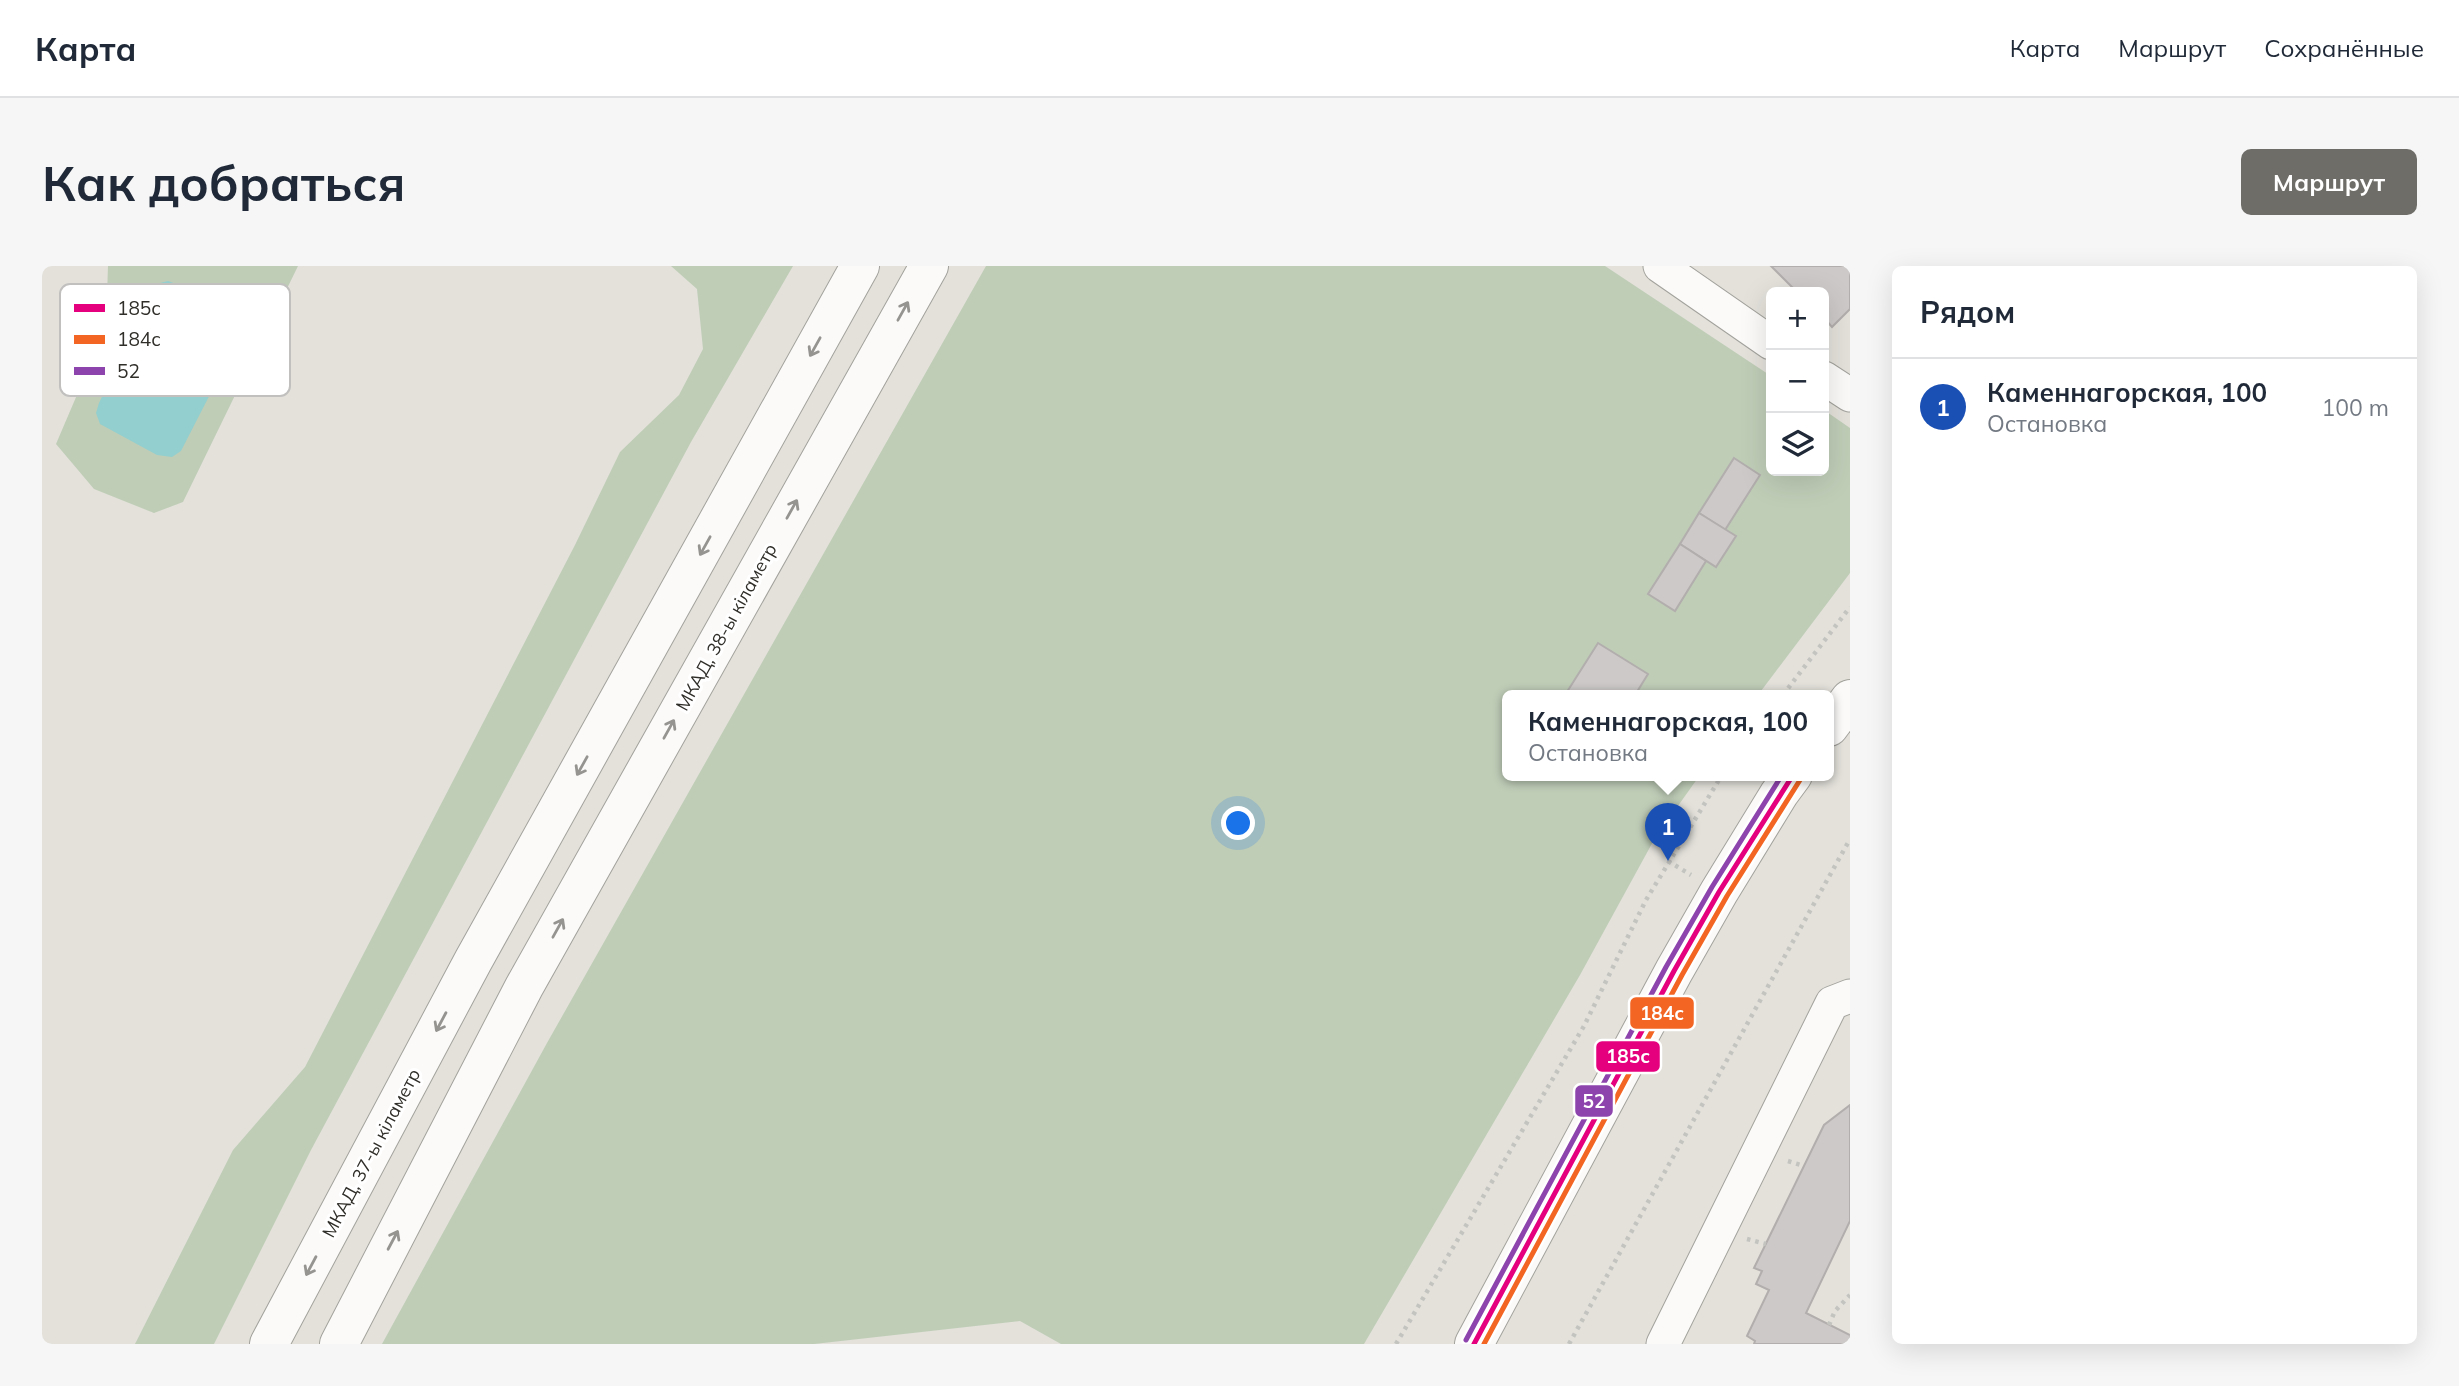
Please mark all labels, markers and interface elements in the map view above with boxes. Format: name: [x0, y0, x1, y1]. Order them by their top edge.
text: Карта: [35, 28, 137, 69]
text: Карта: [2010, 33, 2080, 63]
text: Маршрут: [2118, 33, 2226, 63]
text: Сохранённые: [2264, 33, 2424, 63]
button: Маршрут: [2241, 149, 2417, 215]
text: Как добраться: [42, 152, 405, 213]
legend: [60, 284, 290, 396]
map controls: [1766, 287, 1829, 476]
button: +: [1766, 287, 1829, 350]
text: Рядом: [1920, 293, 2015, 331]
text: 185с: [117, 296, 161, 320]
one-way arrow: [897, 301, 910, 322]
text: 184с: [117, 327, 161, 351]
one-way arrow: [808, 336, 821, 357]
button: −: [1766, 350, 1829, 413]
text: 52: [117, 359, 140, 383]
text: Каменнагорская, 100: [1987, 376, 2267, 409]
text: 1: [1936, 393, 1950, 422]
text: 100 m: [2321, 393, 2389, 422]
text: Остановка: [1987, 409, 2107, 438]
button: layers: [1766, 413, 1829, 476]
one-way arrow: [785, 500, 799, 520]
one-way arrow: [698, 535, 712, 555]
street label: МКАД, 38-ы кіламетр: [670, 539, 782, 715]
popup: [1502, 690, 1834, 781]
text: Каменнагорская, 100: [1528, 705, 1808, 738]
one-way arrow: [662, 720, 676, 740]
text: Остановка: [1528, 738, 1648, 767]
one-way arrow: [575, 755, 588, 776]
pin: 1: [1645, 803, 1691, 861]
your location: [1221, 806, 1255, 840]
one-way arrow: [551, 918, 565, 938]
line badge: 184с: [1629, 996, 1695, 1030]
text: 184с: [1640, 1001, 1684, 1025]
one-way arrow: [434, 1011, 448, 1031]
line badge: 185с: [1595, 1040, 1661, 1073]
text: 185с: [1606, 1044, 1650, 1068]
street label: МКАД, 37-ы кіламетр: [317, 1065, 425, 1241]
line badge: 52: [1574, 1084, 1614, 1118]
text: 52: [1583, 1089, 1605, 1113]
one-way arrow: [386, 1230, 400, 1251]
one-way arrow: [304, 1255, 318, 1275]

